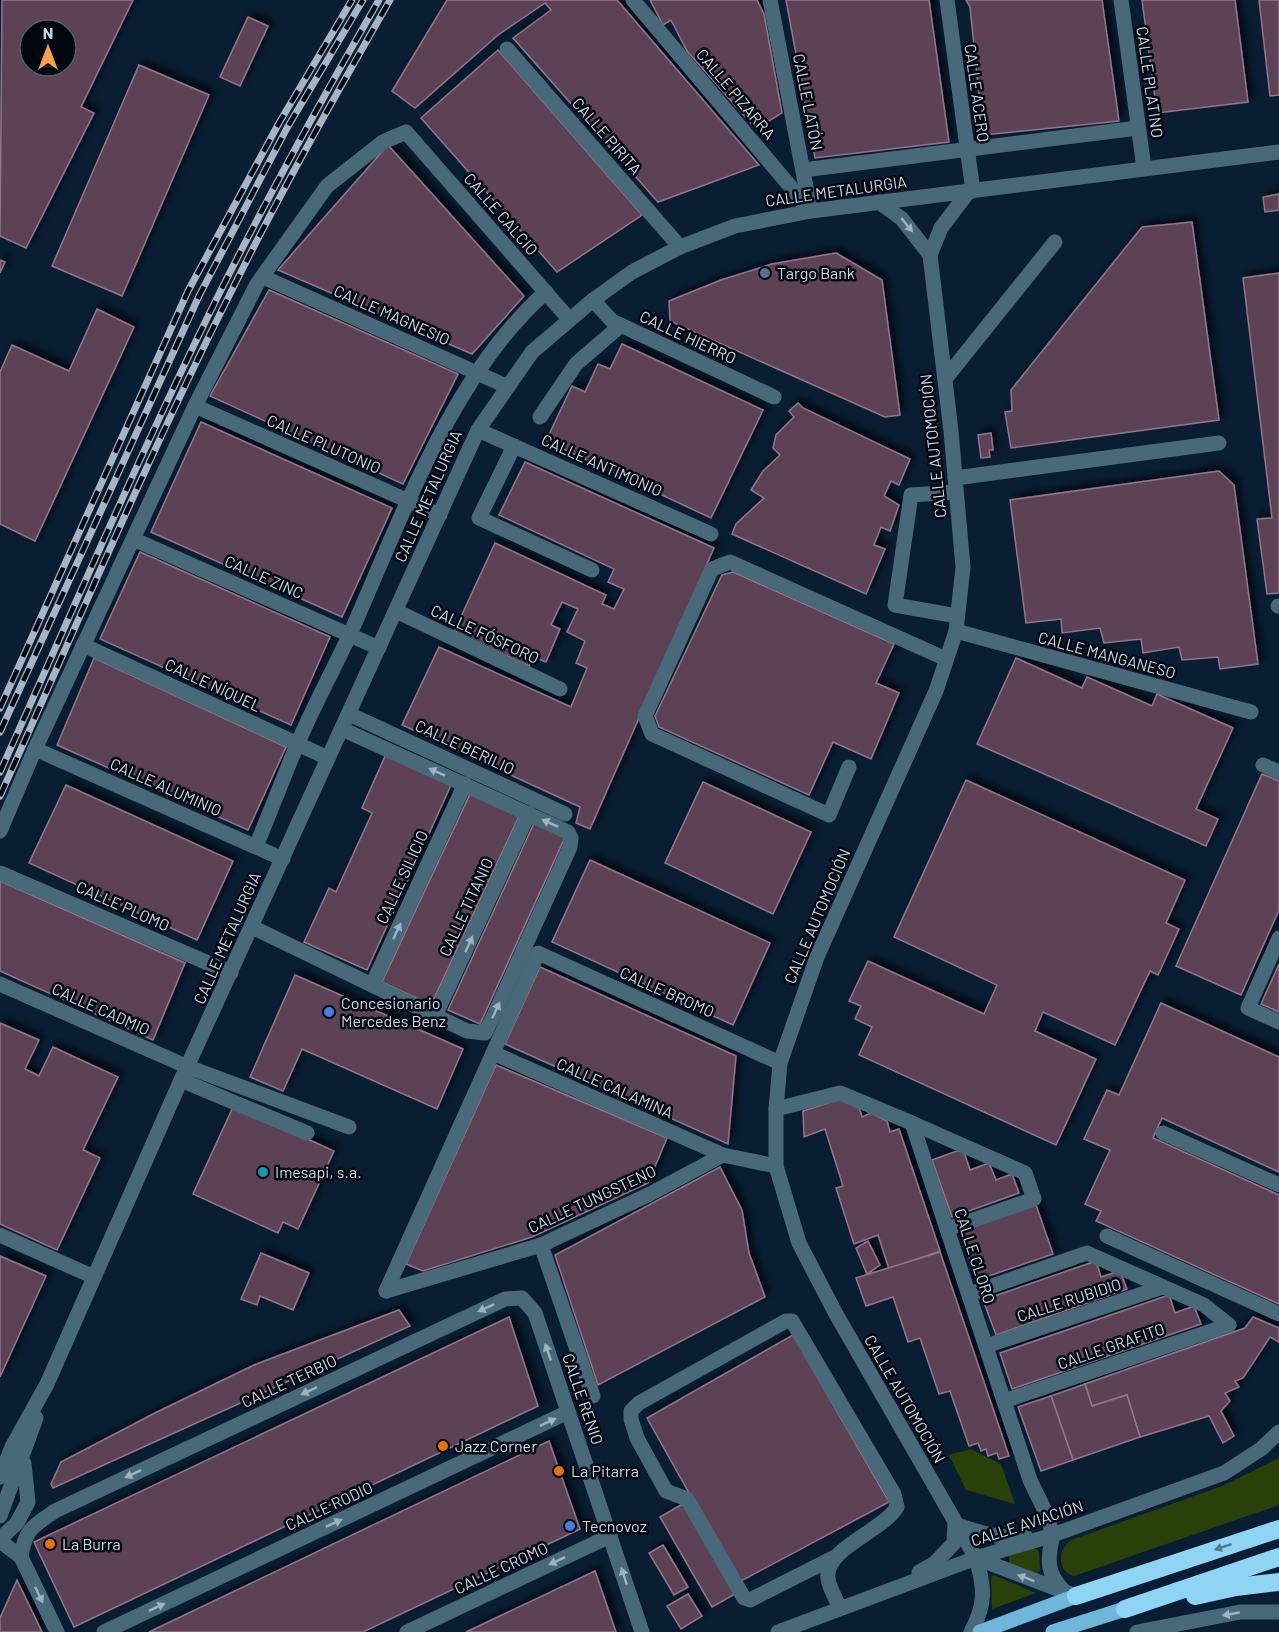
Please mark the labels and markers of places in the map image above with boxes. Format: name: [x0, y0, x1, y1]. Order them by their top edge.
place label: Targo Bank: [777, 263, 855, 282]
marker: Targo Bank: [758, 266, 772, 280]
place label: Concesionario Mercedes Benz: [341, 993, 446, 1030]
marker: Concesionario Mercedes Benz: [322, 1005, 336, 1019]
place label: Imesapi, s.a.: [275, 1162, 362, 1181]
marker: Imesapi, s.a.: [256, 1165, 270, 1179]
place label: Jazz Corner: [455, 1436, 537, 1455]
marker: Jazz Corner: [436, 1439, 450, 1453]
place label: La Pitarra: [571, 1461, 639, 1480]
marker: La Pitarra: [552, 1464, 566, 1478]
place label: Tecnovoz: [582, 1516, 647, 1535]
marker: Tecnovoz: [563, 1519, 577, 1533]
place label: La Burra: [62, 1534, 121, 1553]
marker: La Burra: [43, 1537, 57, 1551]

